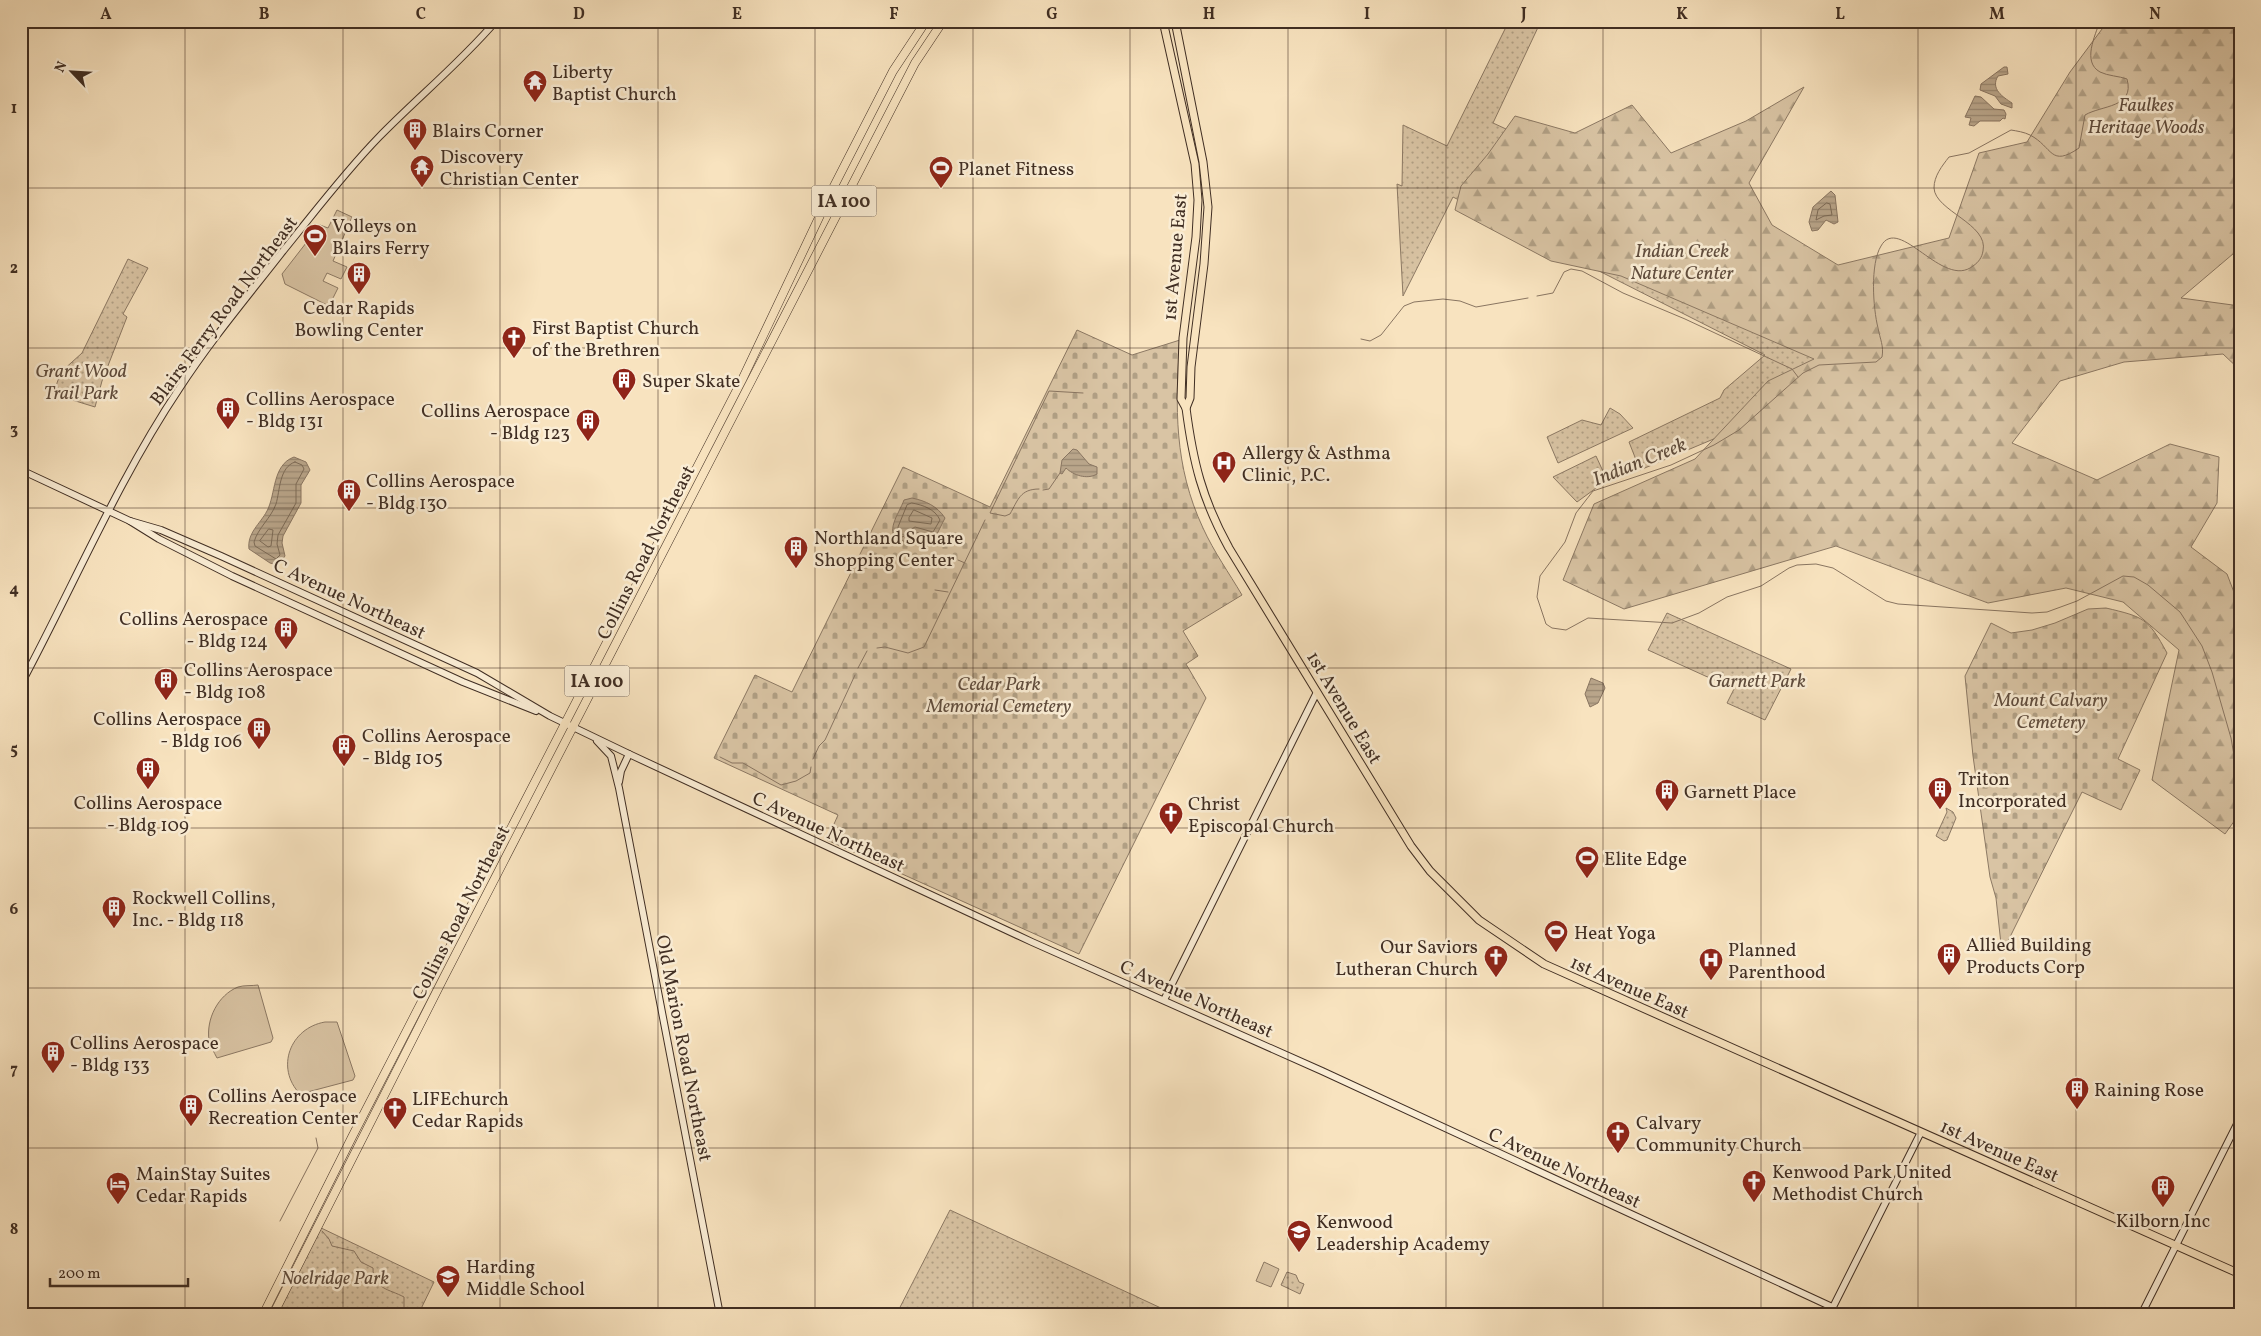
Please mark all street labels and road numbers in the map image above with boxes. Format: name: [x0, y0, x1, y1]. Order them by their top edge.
road number: IA 100: [812, 186, 876, 217]
street label: 1st Avenue East: [1157, 192, 1195, 322]
street label: Blairs Ferry Road Northeast: [145, 211, 305, 411]
street label: Collins Road Northeast: [591, 461, 702, 645]
street label: C Avenue Northeast: [269, 553, 430, 647]
street label: 1st Avenue East: [1299, 647, 1387, 770]
road number: IA 100: [564, 666, 630, 696]
street label: C Avenue Northeast: [748, 786, 909, 880]
street label: Collins Road Northeast: [406, 821, 517, 1005]
street label: Old Marion Road Northeast: [648, 933, 718, 1164]
street label: 1st Avenue East: [1566, 950, 1693, 1026]
street label: C Avenue Northeast: [1115, 954, 1277, 1046]
street label: 1st Avenue East: [1936, 1114, 2063, 1190]
street label: C Avenue Northeast: [1484, 1122, 1645, 1216]

